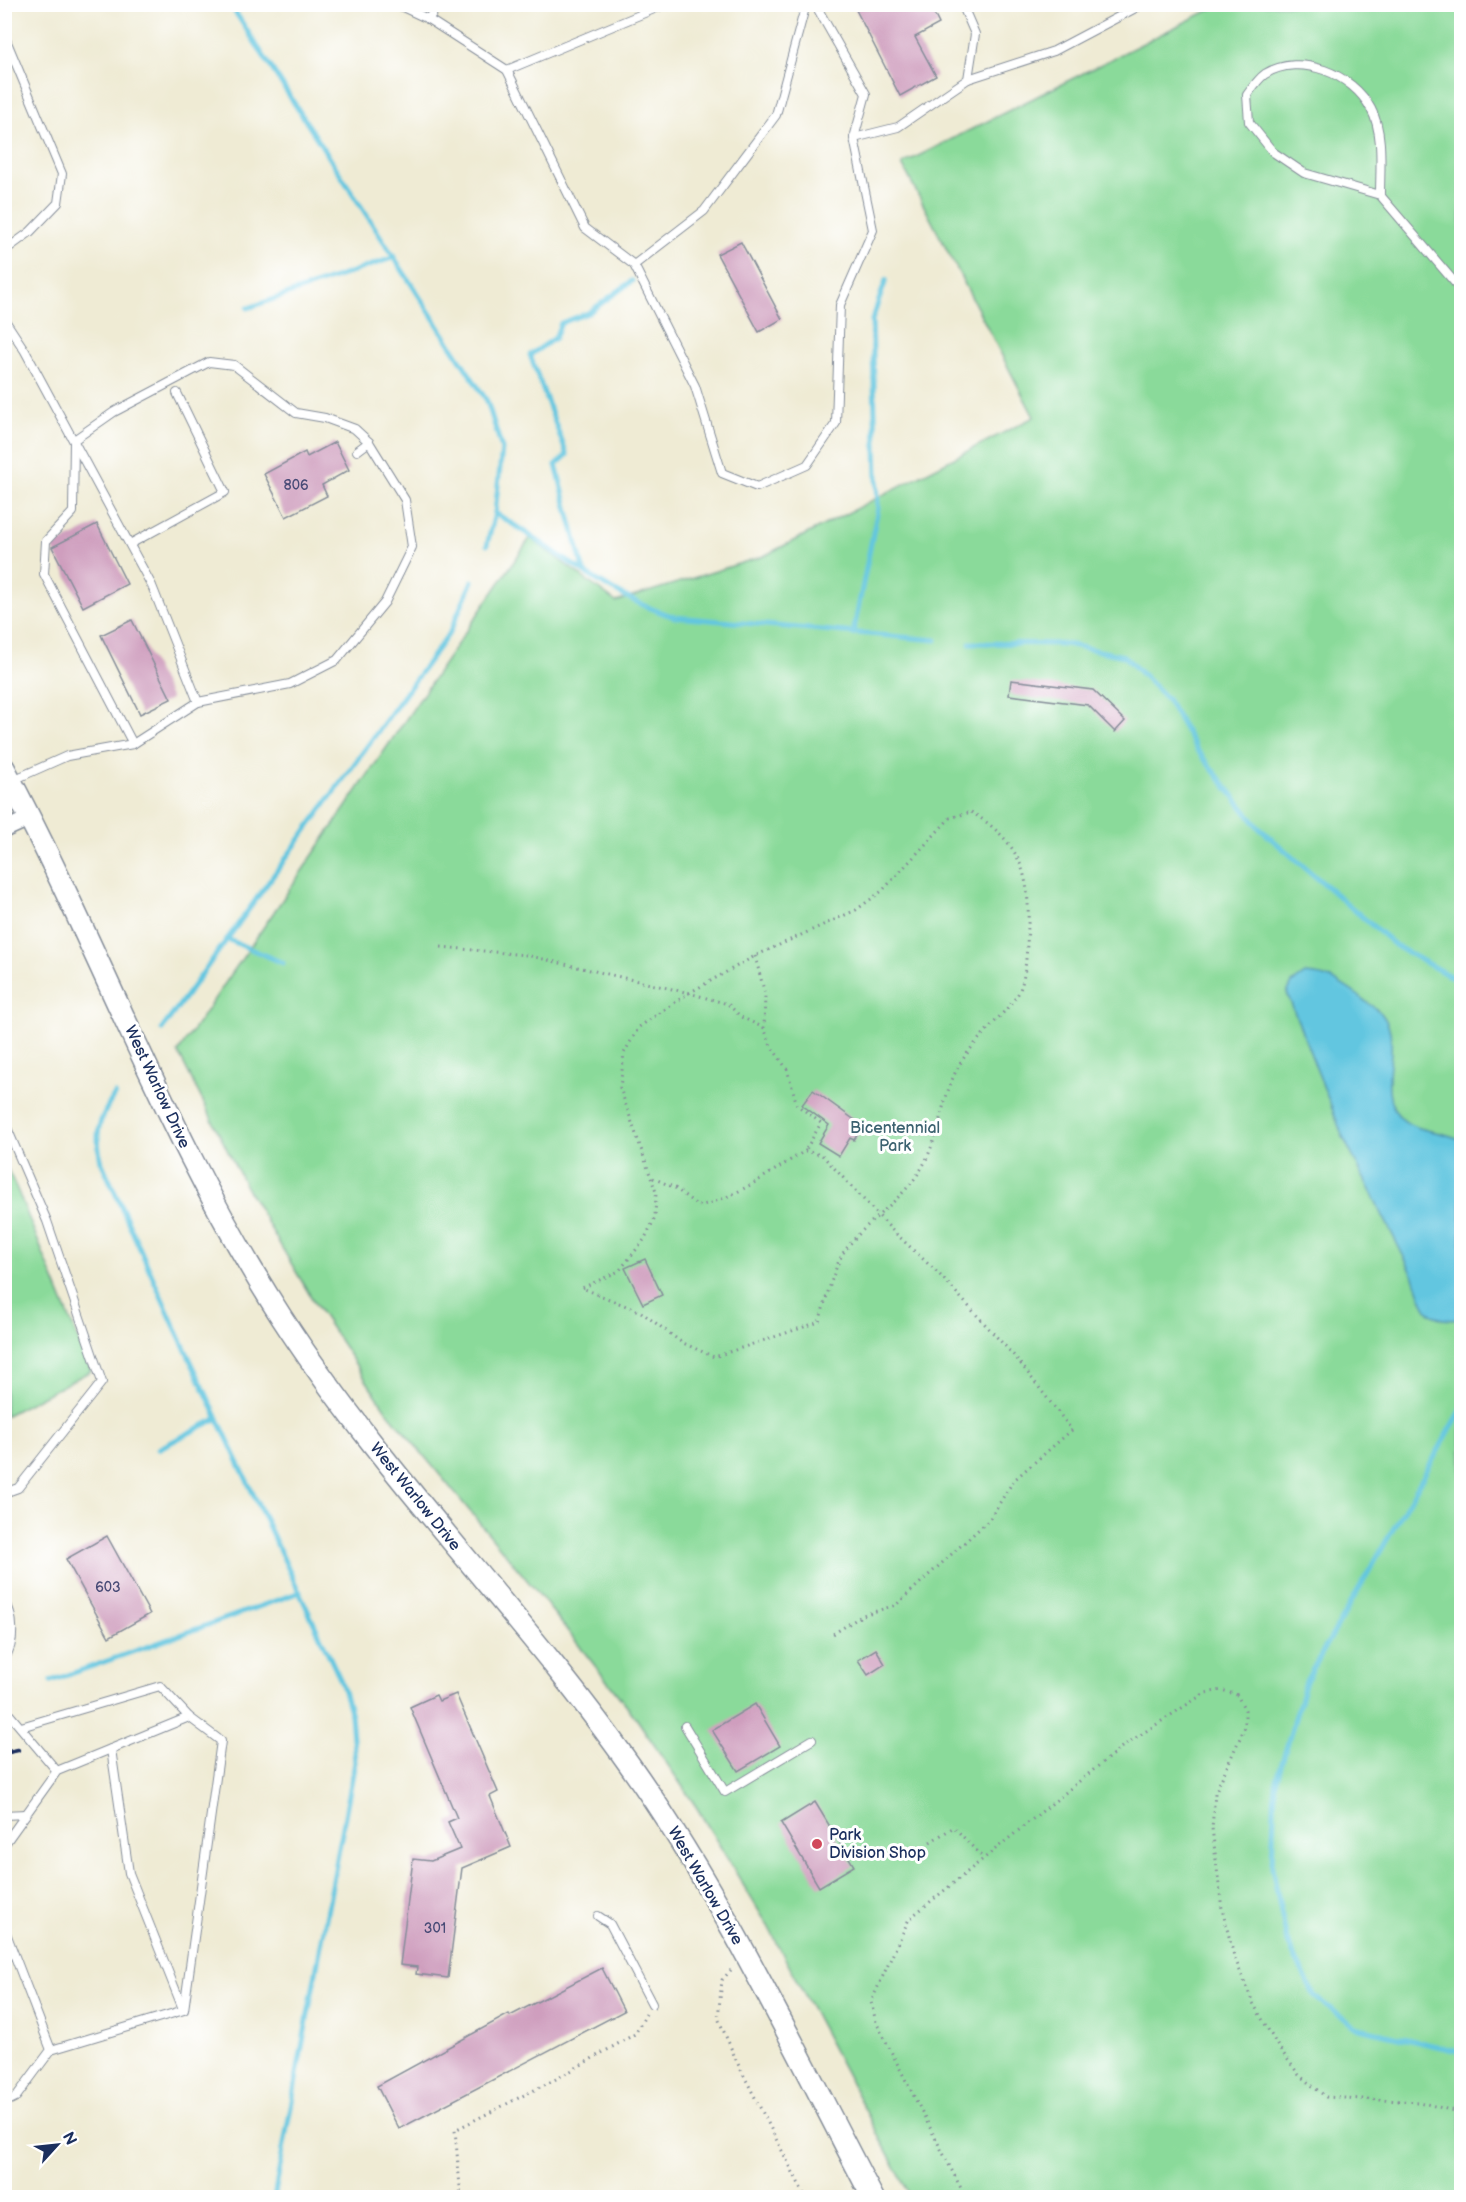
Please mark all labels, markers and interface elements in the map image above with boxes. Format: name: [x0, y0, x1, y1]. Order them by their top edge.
house number: 806: [284, 477, 309, 494]
street label: West Warlow Drive: [120, 1023, 194, 1152]
park label: Bicentennial Park: [850, 1119, 940, 1156]
street label: West Warlow Drive: [366, 1439, 465, 1555]
house number: 603: [95, 1579, 121, 1596]
street label: West Warlow Drive: [663, 1824, 747, 1949]
place label: Park Division Shop: [829, 1826, 926, 1863]
marker: Park Division Shop: [810, 1837, 824, 1851]
house number: 301: [424, 1920, 446, 1937]
north arrow: [27, 2115, 87, 2175]
text: N: [58, 2129, 80, 2149]

